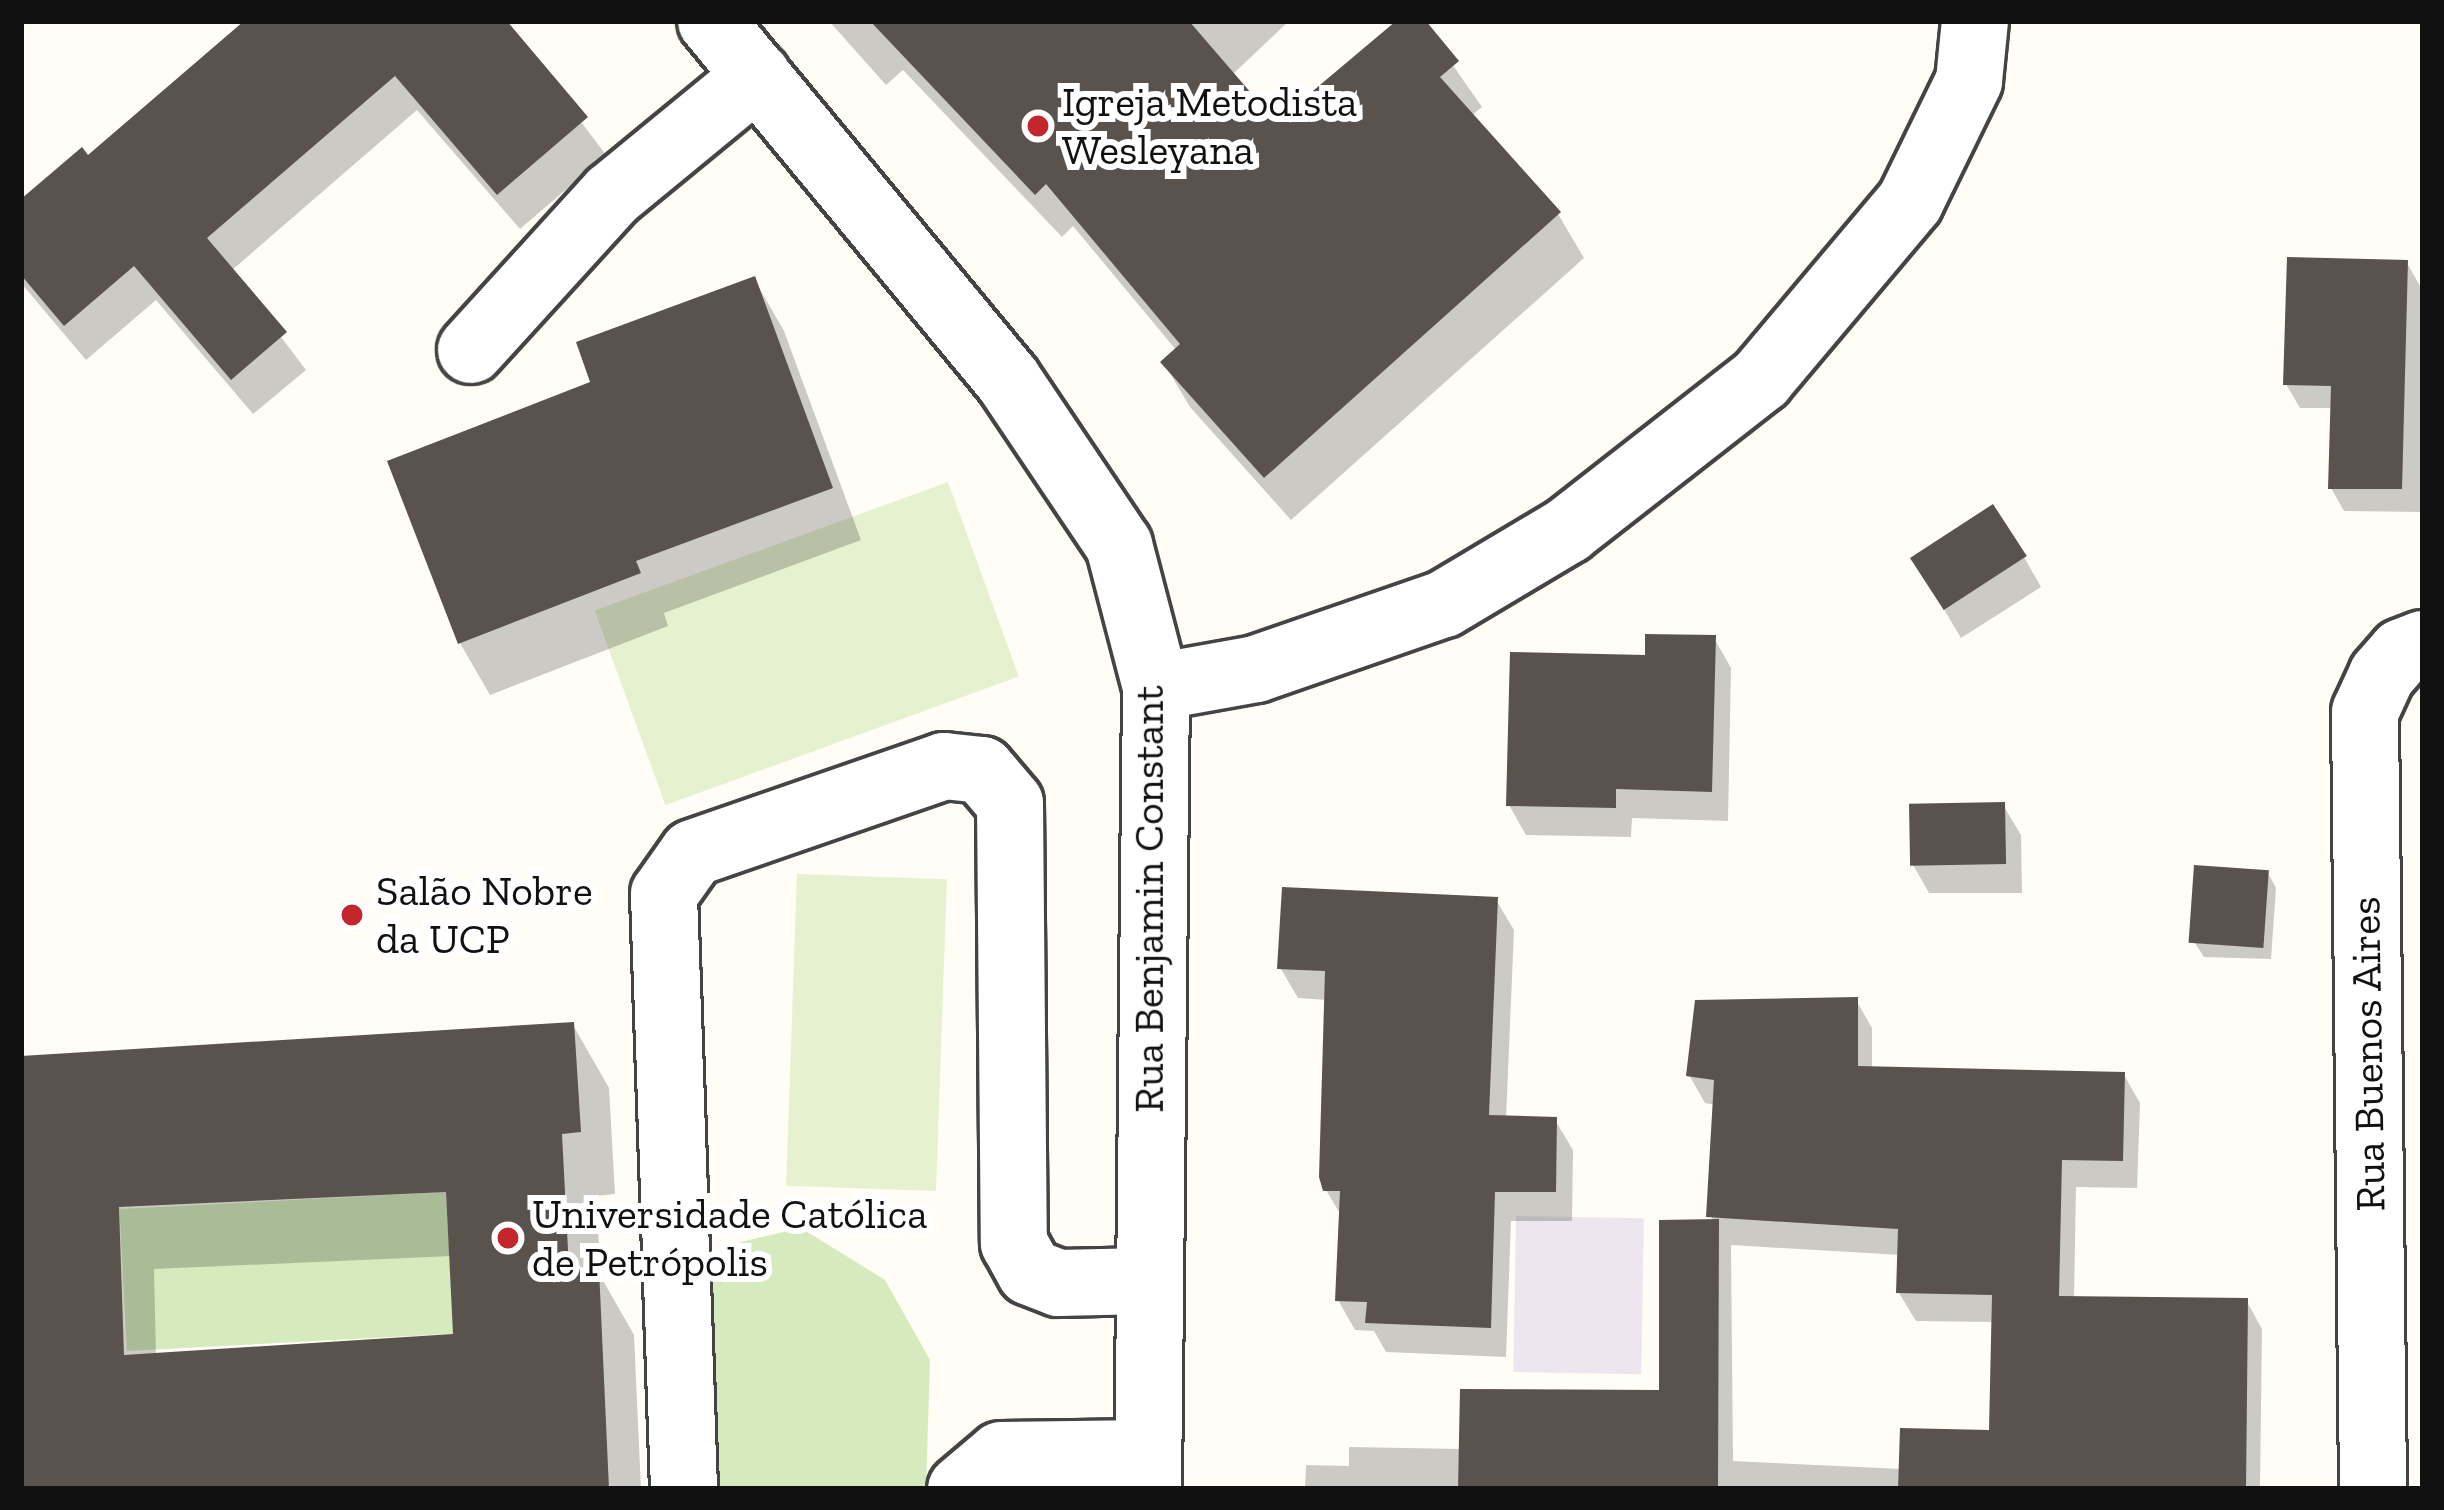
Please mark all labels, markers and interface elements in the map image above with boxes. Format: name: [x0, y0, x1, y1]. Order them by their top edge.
place label: Igreja Metodista Wesleyana: [1062, 77, 1357, 176]
marker: Igreja Metodista Wesleyana: [1025, 113, 1051, 139]
street label: Rua Benjamin Constant: [1124, 685, 1174, 1113]
place label: Salão Nobre da UCP: [376, 866, 593, 964]
street label: Rua Buenos Aires: [2340, 895, 2396, 1213]
marker: Salão Nobre da UCP: [339, 902, 365, 928]
place label: Universidade Católica de Petrópolis: [532, 1189, 927, 1288]
marker: Universidade Católica de Petrópolis: [495, 1225, 521, 1251]

